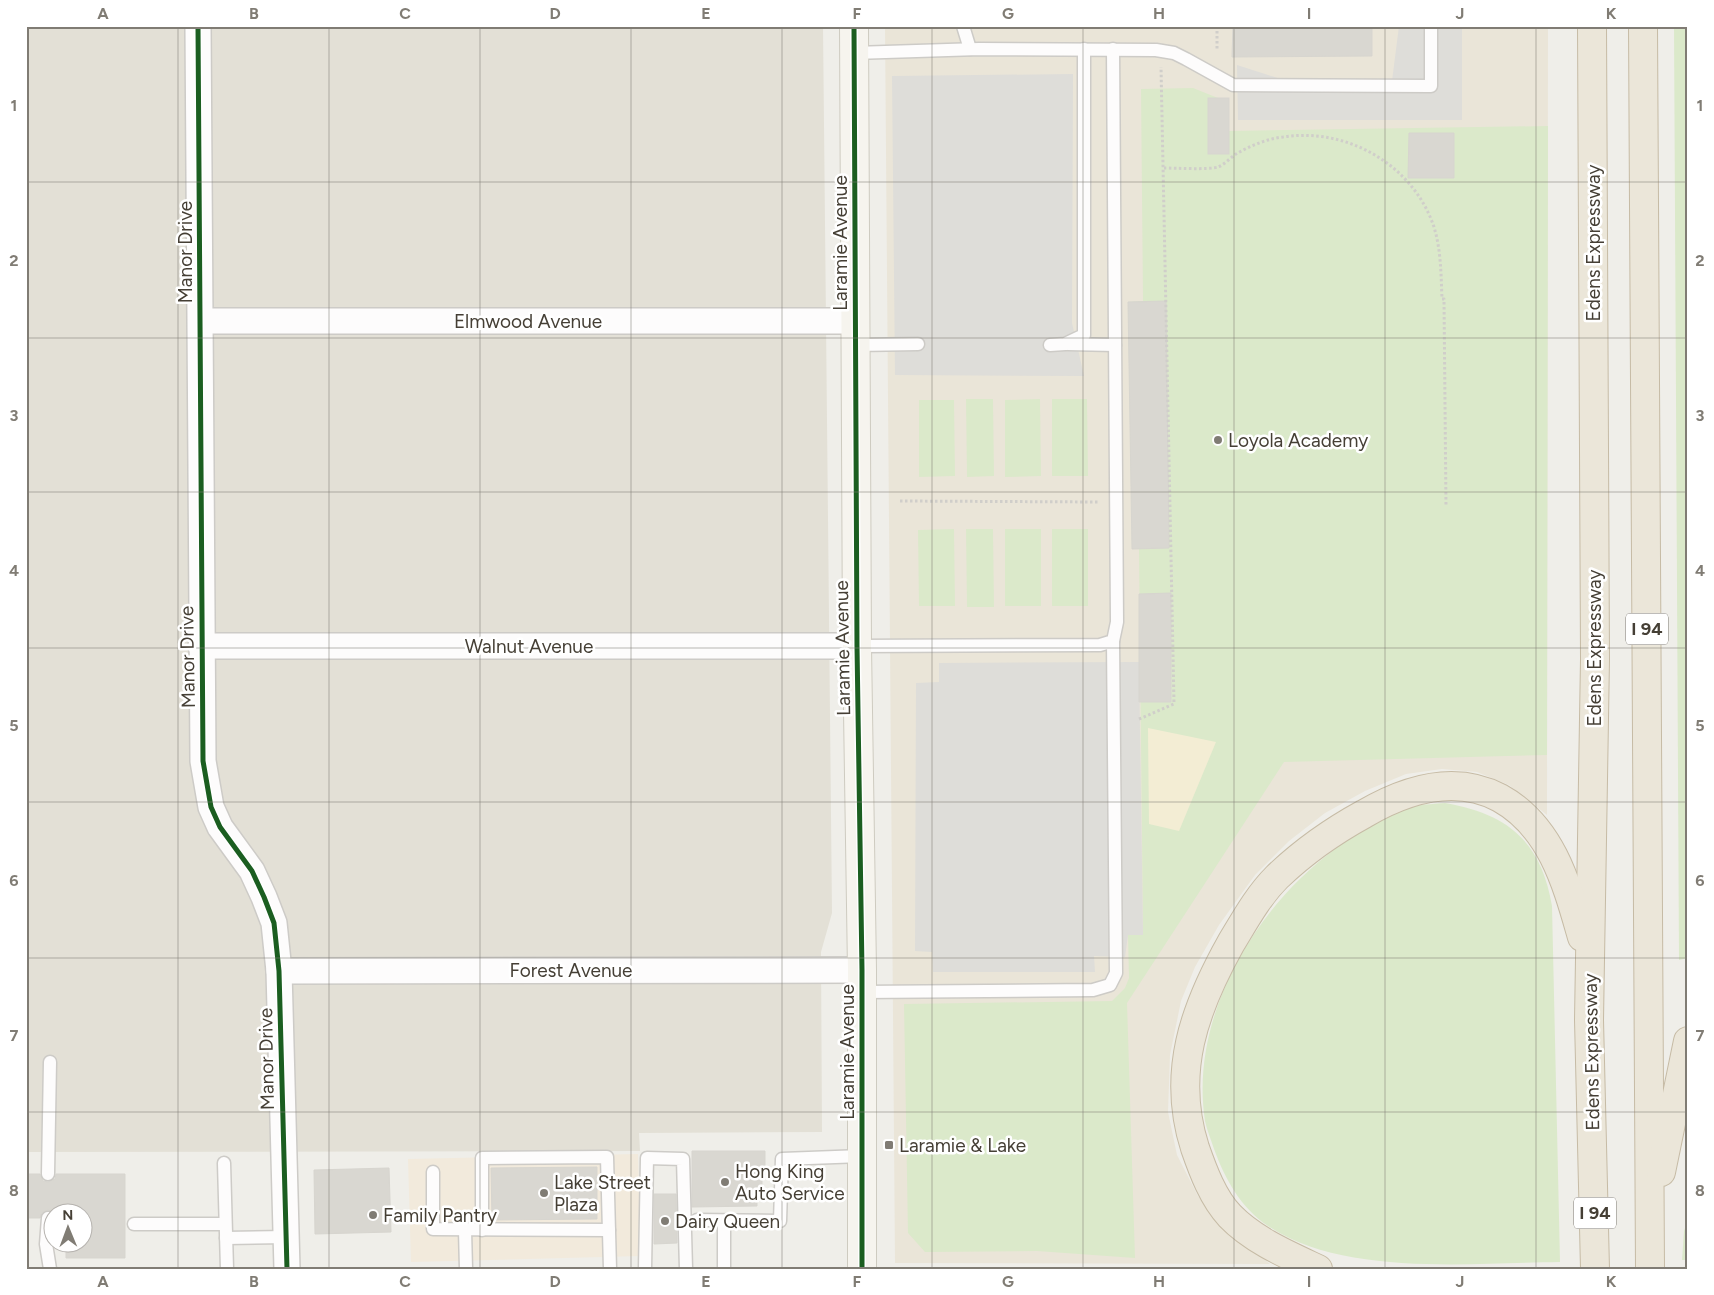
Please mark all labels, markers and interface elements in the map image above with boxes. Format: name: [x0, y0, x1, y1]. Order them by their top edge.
text: A: [97, 4, 109, 23]
text: B: [249, 4, 259, 23]
text: C: [399, 4, 411, 23]
text: D: [549, 4, 561, 23]
text: E: [701, 4, 711, 23]
text: F: [853, 4, 862, 23]
text: G: [1002, 4, 1014, 23]
text: H: [1153, 4, 1165, 23]
text: I: [1307, 4, 1311, 23]
text: J: [1456, 4, 1464, 23]
text: K: [1606, 4, 1617, 23]
text: 1: [11, 96, 17, 115]
text: 1: [1697, 96, 1703, 115]
street label: Edens Expressway: [1582, 164, 1605, 322]
street label: Laramie Avenue: [829, 175, 852, 311]
street label: Manor Drive: [174, 201, 197, 303]
text: 2: [9, 251, 19, 270]
text: 2: [1695, 251, 1705, 270]
street label: Elmwood Avenue: [454, 310, 602, 333]
text: 3: [10, 406, 19, 425]
text: 3: [1696, 406, 1705, 425]
place label: Loyola Academy: [1228, 429, 1368, 452]
marker: Loyola Academy: [1212, 434, 1224, 446]
text: 4: [9, 561, 19, 580]
text: 4: [1695, 561, 1705, 580]
street label: Edens Expressway: [1583, 569, 1606, 727]
street label: Laramie Avenue: [830, 580, 855, 716]
street label: Manor Drive: [175, 606, 200, 708]
road number: I 94: [1626, 614, 1668, 644]
street label: Walnut Avenue: [465, 635, 593, 658]
text: 5: [9, 716, 19, 735]
text: 5: [1695, 716, 1705, 735]
text: 6: [9, 871, 19, 890]
text: 6: [1695, 871, 1705, 890]
street label: Forest Avenue: [509, 959, 633, 982]
street label: Edens Expressway: [1579, 973, 1604, 1131]
street label: Laramie Avenue: [836, 984, 859, 1120]
street label: Manor Drive: [254, 1008, 279, 1110]
text: 7: [10, 1026, 19, 1045]
text: 7: [1696, 1026, 1705, 1045]
place label: Laramie & Lake: [899, 1134, 1026, 1157]
marker: Laramie & Lake: [883, 1139, 895, 1151]
place label: Hong King Auto Service: [735, 1160, 845, 1205]
place label: Lake Street Plaza: [554, 1171, 651, 1216]
marker: Hong King Auto Service: [719, 1176, 731, 1188]
text: 8: [9, 1181, 19, 1200]
text: 8: [1695, 1181, 1705, 1200]
marker: Lake Street Plaza: [538, 1187, 550, 1199]
road number: I 94: [1574, 1198, 1616, 1228]
north arrow: [42, 1202, 92, 1252]
place label: Family Pantry: [383, 1204, 497, 1227]
text: N: [62, 1207, 73, 1224]
marker: Family Pantry: [367, 1209, 379, 1221]
place label: Dairy Queen: [675, 1210, 780, 1233]
marker: Dairy Queen: [659, 1215, 671, 1227]
text: A: [97, 1272, 109, 1291]
text: B: [249, 1272, 259, 1291]
text: C: [399, 1272, 411, 1291]
text: D: [549, 1272, 561, 1291]
text: E: [701, 1272, 711, 1291]
text: F: [853, 1272, 862, 1291]
text: G: [1002, 1272, 1014, 1291]
text: H: [1153, 1272, 1165, 1291]
text: I: [1307, 1272, 1311, 1291]
text: J: [1456, 1272, 1464, 1291]
text: K: [1606, 1272, 1617, 1291]

